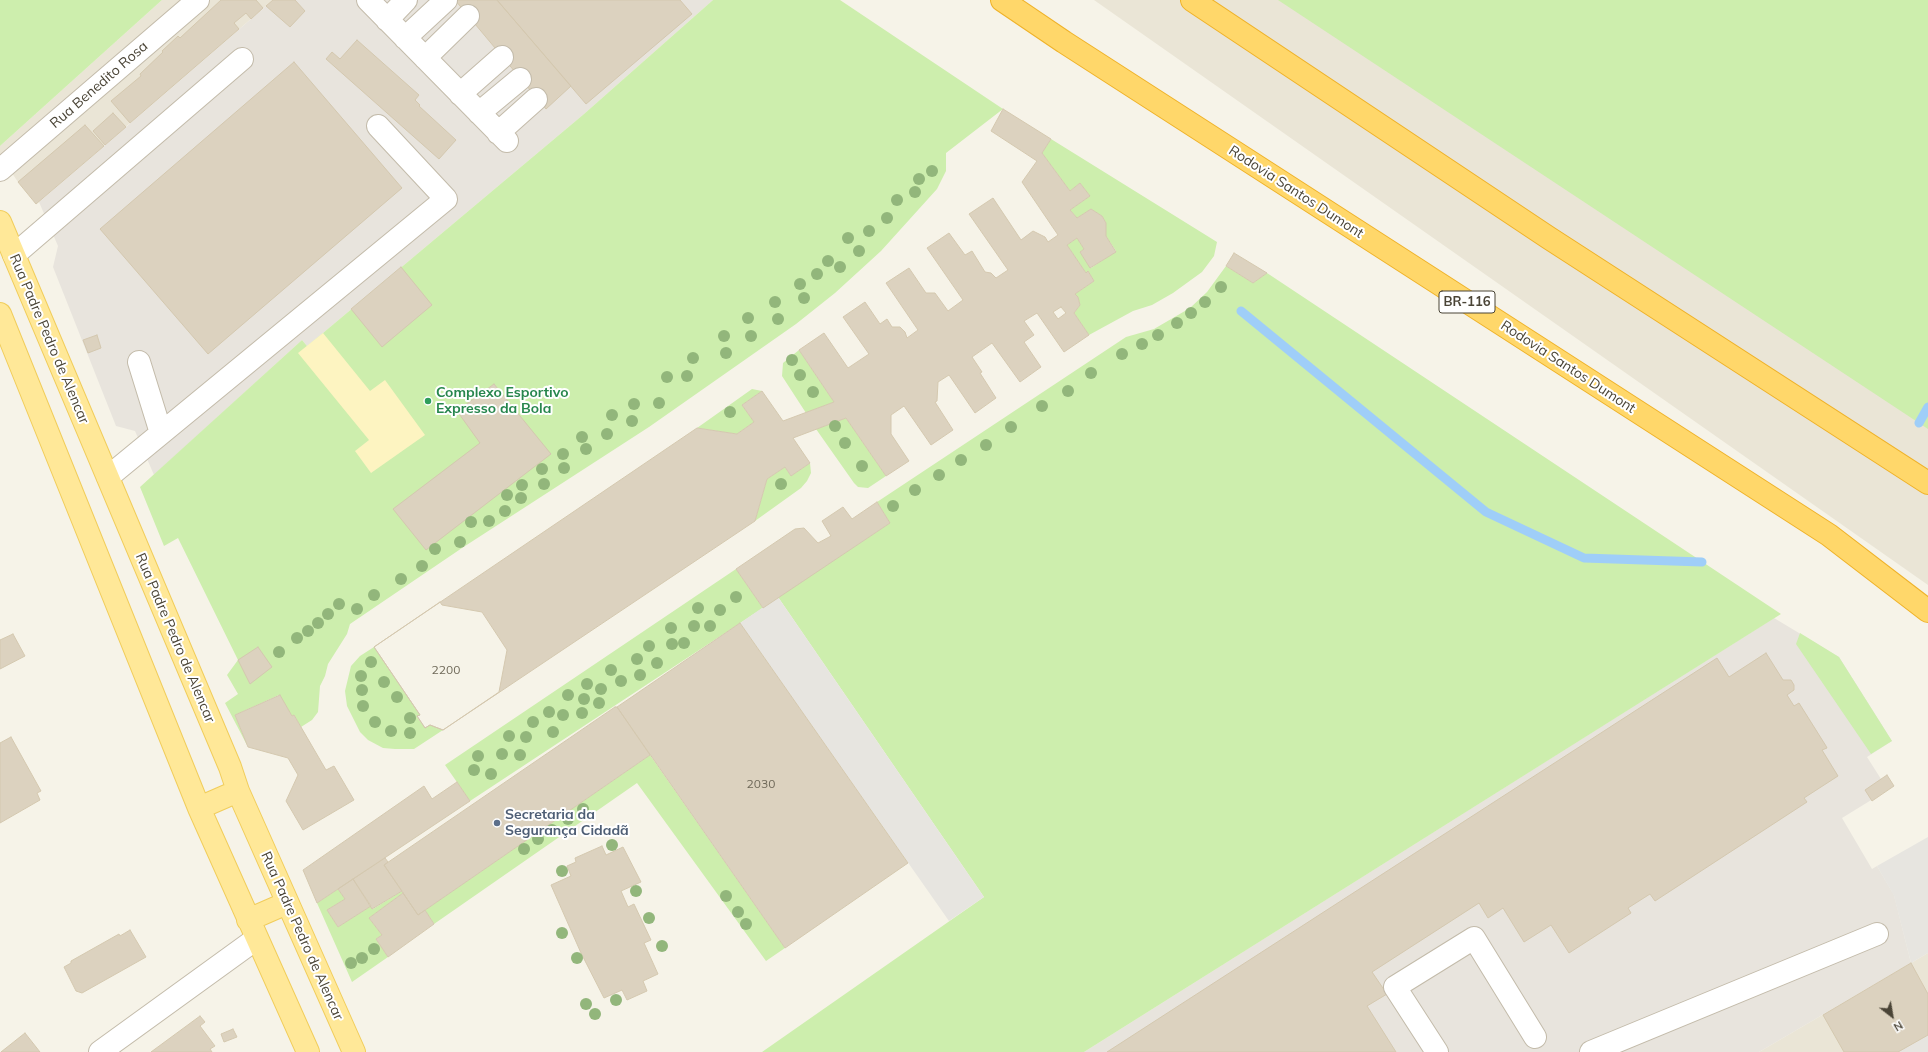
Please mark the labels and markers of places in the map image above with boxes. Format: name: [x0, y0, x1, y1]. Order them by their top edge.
place label: Complexo Esportivo Expresso da Bola: [436, 385, 568, 418]
marker: Complexo Esportivo Expresso da Bola: [423, 396, 433, 406]
place label: Secretaria da Segurança Cidadã: [505, 807, 629, 840]
marker: Secretaria da Segurança Cidadã: [492, 818, 502, 828]

